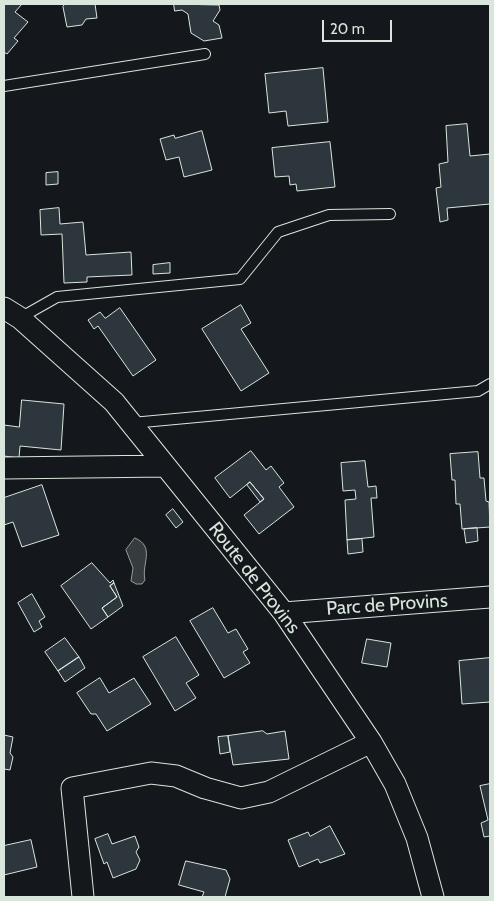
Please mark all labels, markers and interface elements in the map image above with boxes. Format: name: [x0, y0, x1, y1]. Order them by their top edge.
scale bar: [324, 10, 394, 42]
text: 20 m: [330, 20, 365, 38]
street label: Route de Provins: [203, 518, 305, 638]
street label: Parc de Provins: [326, 589, 448, 621]

